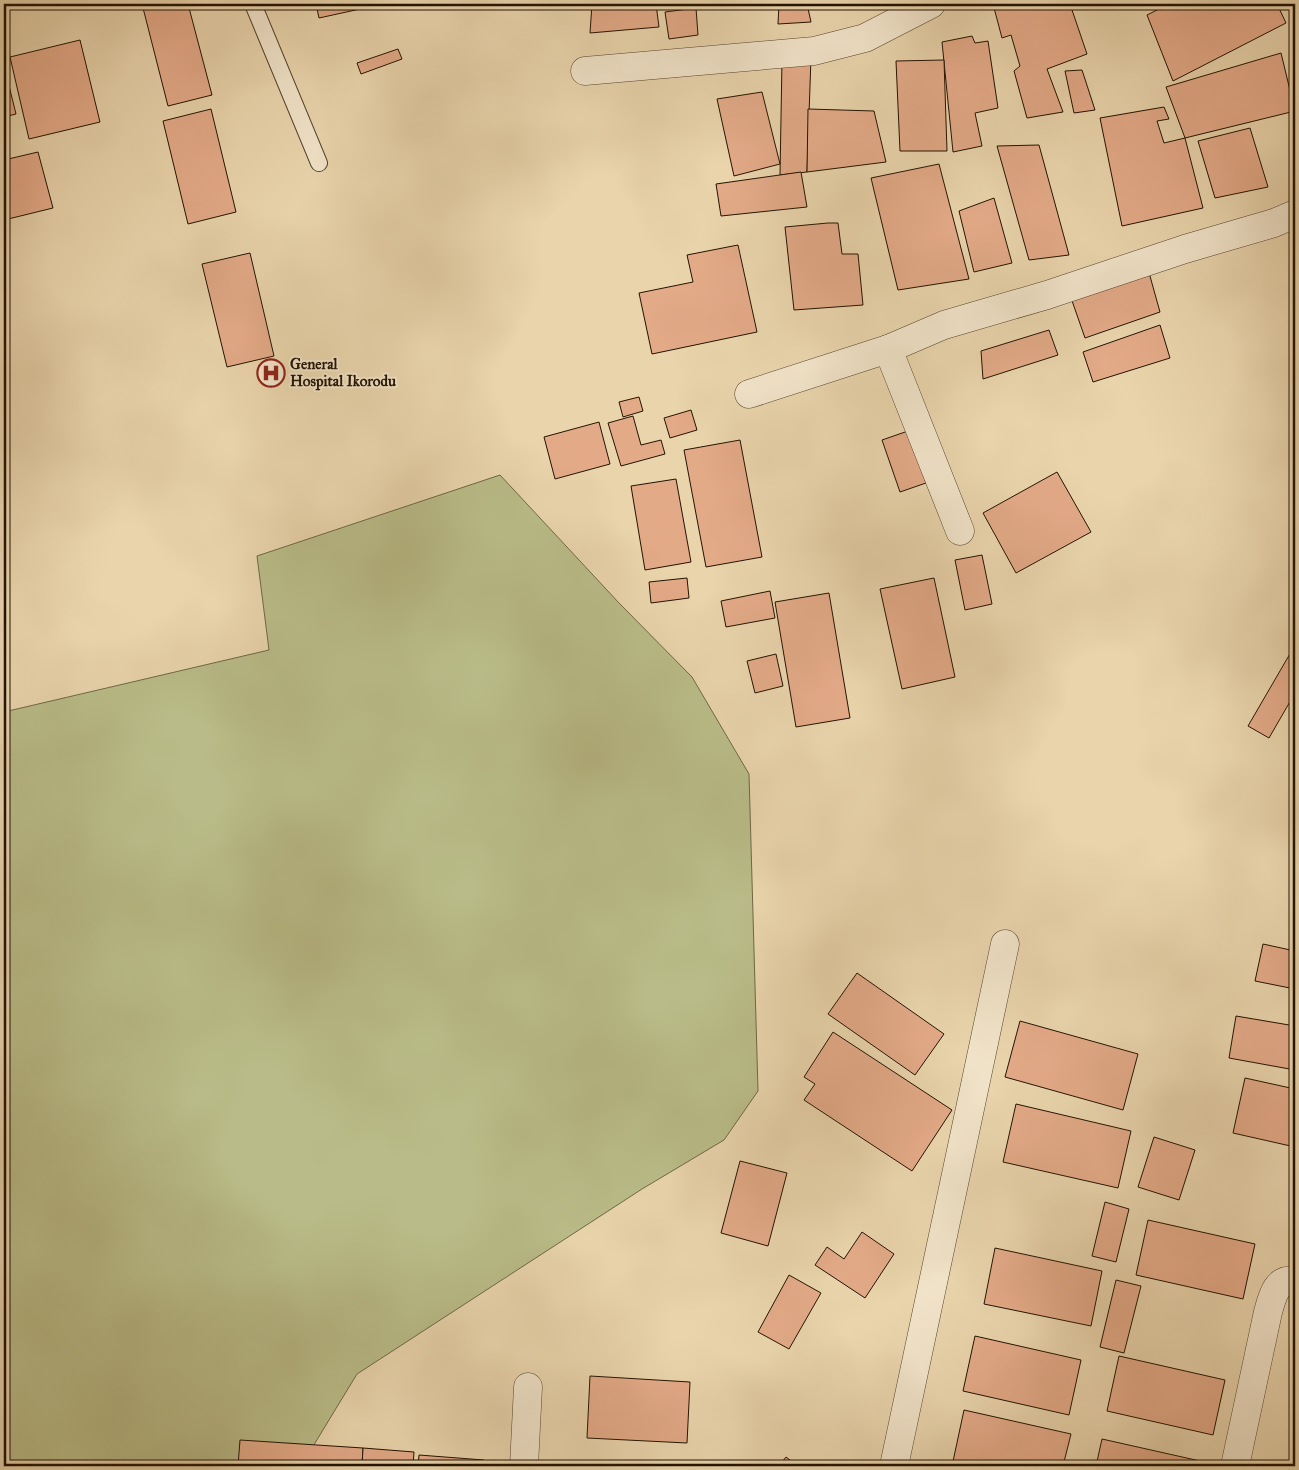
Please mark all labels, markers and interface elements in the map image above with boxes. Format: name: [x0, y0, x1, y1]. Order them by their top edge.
place label: General Hospital Ikorodu: [290, 355, 396, 391]
hospital icon: General Hospital Ikorodu: [256, 358, 286, 388]

